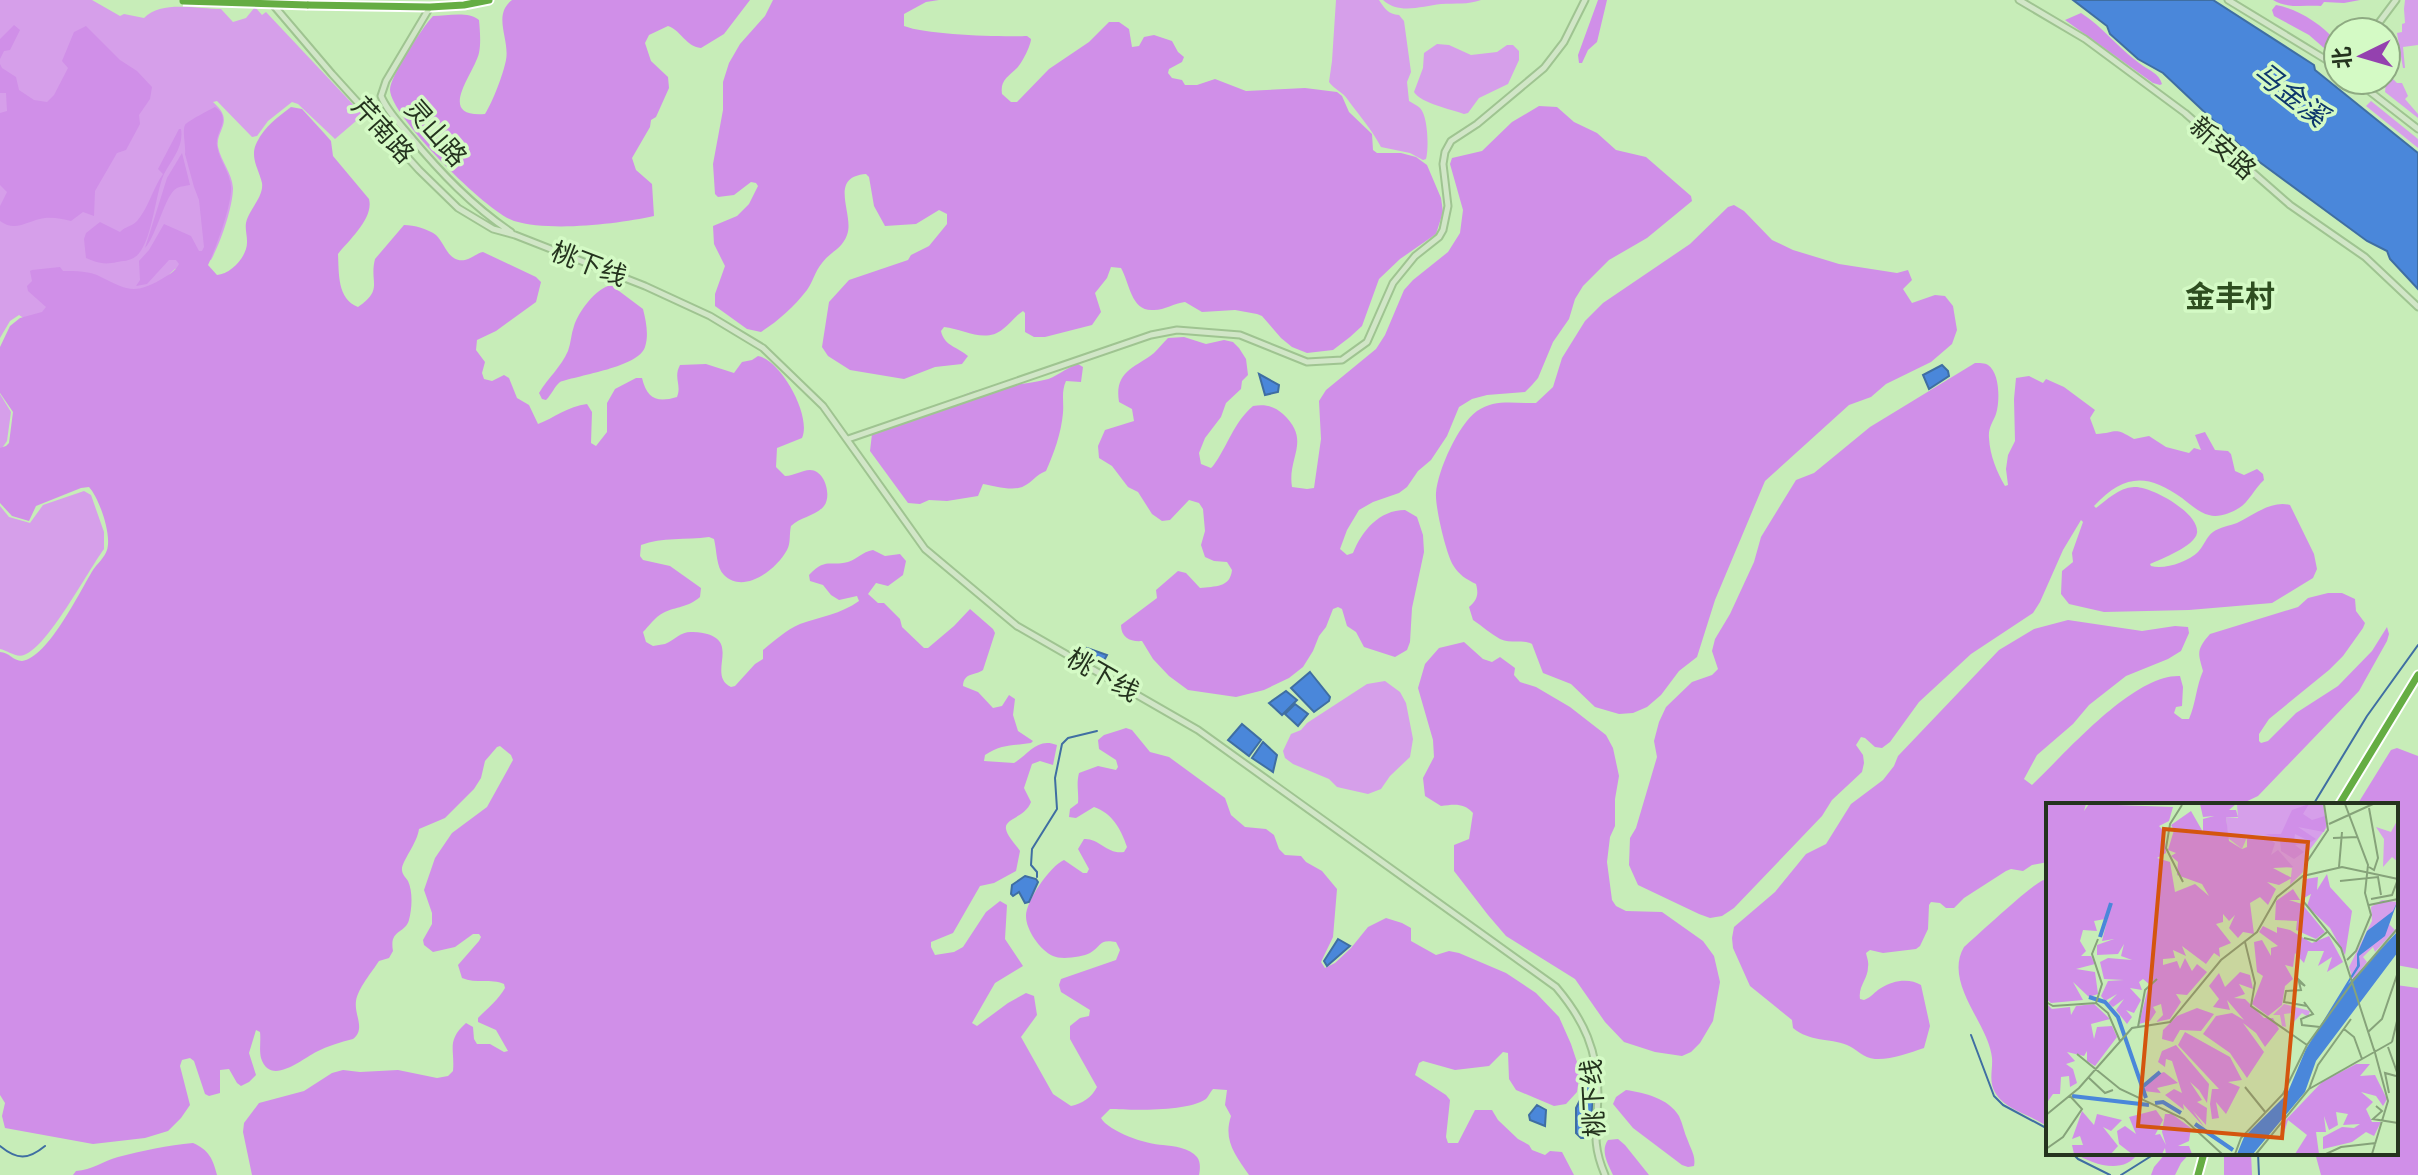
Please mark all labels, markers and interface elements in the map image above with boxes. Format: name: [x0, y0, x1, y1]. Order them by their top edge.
north arrow: [2322, 16, 2402, 96]
text: 北: [2327, 46, 2357, 70]
water label: 马金溪: [2247, 54, 2338, 136]
street label: 芹南路: [344, 90, 422, 170]
street label: 灵山路: [398, 92, 474, 174]
street label: 新安路: [2183, 109, 2263, 187]
street label: 桃下线: [546, 234, 632, 294]
district label: 金丰村: [2185, 277, 2275, 316]
street label: 桃下线: [1061, 641, 1145, 709]
inset map: [2046, 803, 2398, 1155]
street label: 桃下线: [1574, 1058, 1612, 1138]

